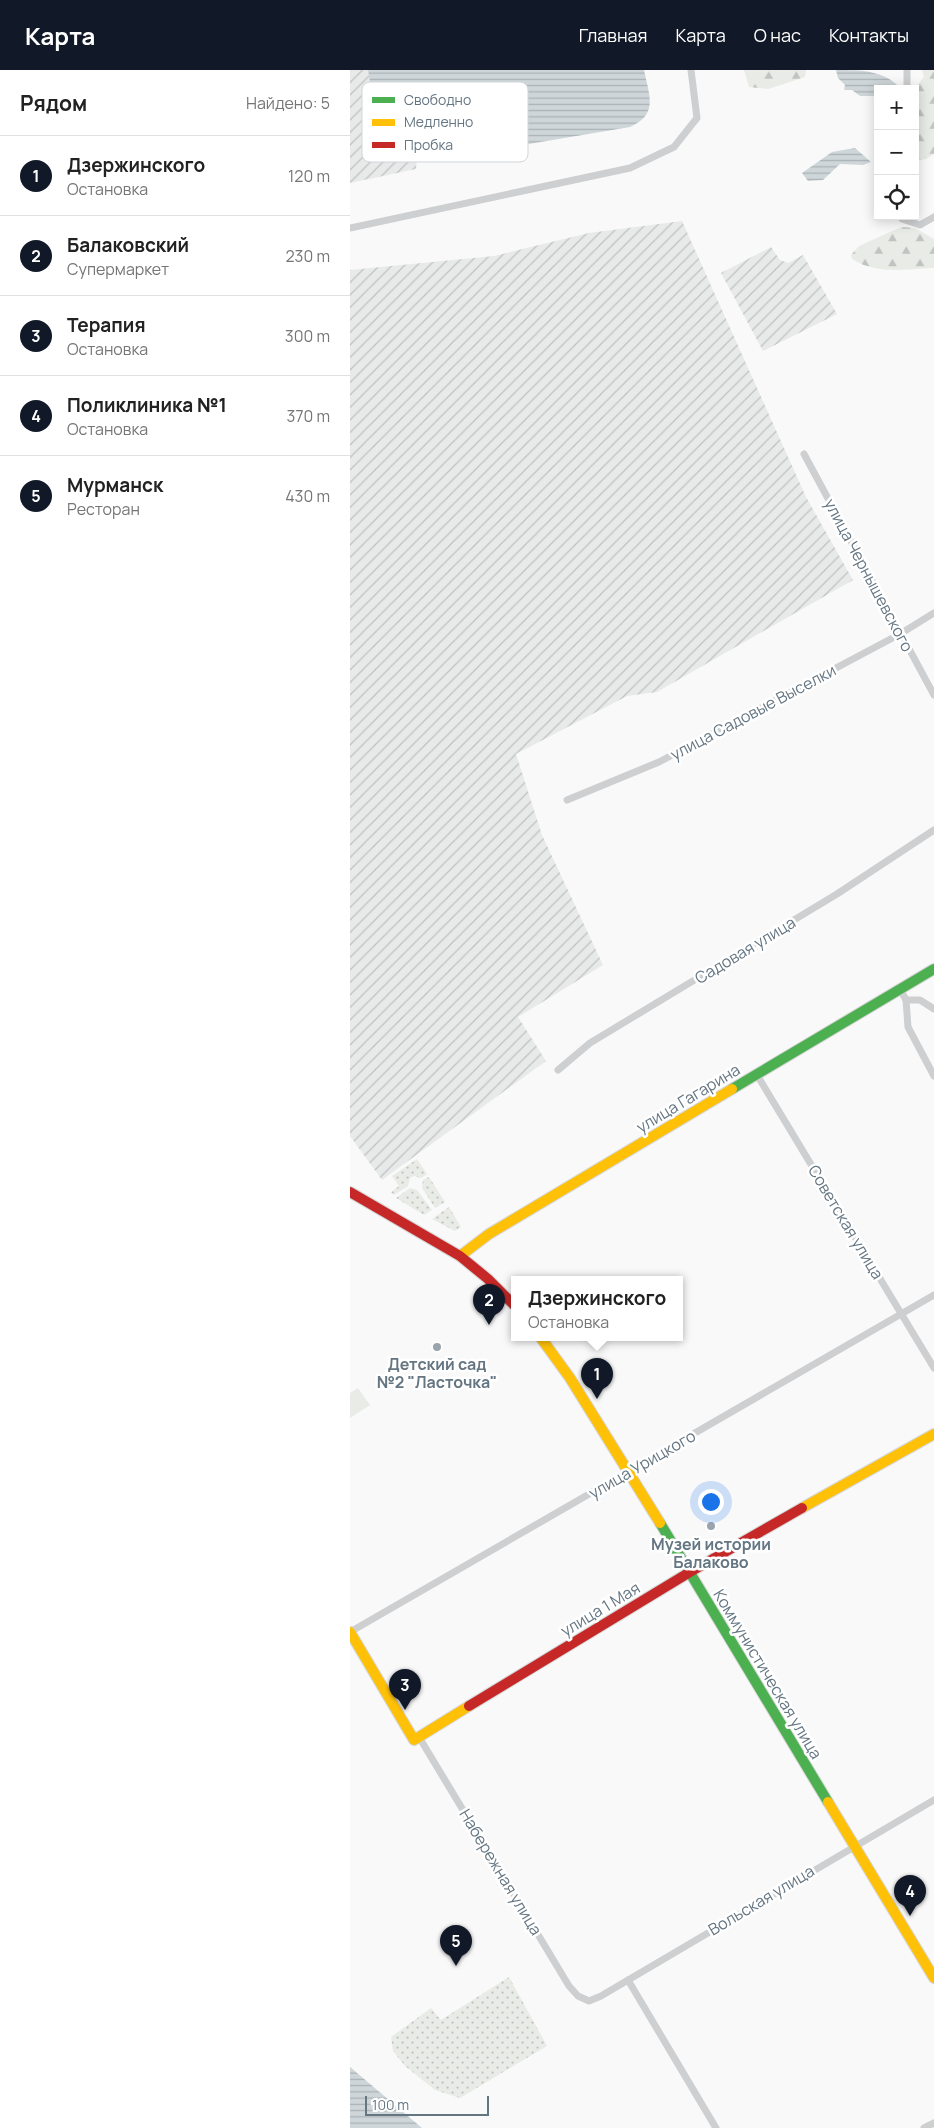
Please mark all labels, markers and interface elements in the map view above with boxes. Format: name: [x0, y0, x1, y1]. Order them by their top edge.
text: Карта: [25, 19, 95, 52]
text: Главная: [579, 23, 648, 47]
text: Карта: [676, 23, 726, 47]
text: О нас: [754, 23, 801, 47]
text: Контакты: [829, 23, 909, 47]
legend: [362, 82, 528, 162]
map controls: [874, 85, 919, 220]
button: +: [874, 85, 919, 130]
text: Рядом: [20, 89, 87, 117]
text: Свободно: [404, 90, 471, 109]
text: Найдено: 5: [246, 92, 330, 114]
text: Медленно: [404, 112, 473, 131]
button: −: [874, 130, 919, 175]
text: Пробка: [404, 135, 453, 154]
text: Дзержинского: [67, 152, 205, 178]
text: 1: [32, 165, 40, 187]
text: 120 m: [288, 165, 330, 187]
button: locate: [874, 175, 919, 220]
text: Остановка: [67, 178, 148, 200]
text: Балаковский: [67, 232, 189, 258]
text: 2: [31, 245, 41, 267]
text: 230 m: [286, 245, 330, 267]
text: Супермаркет: [67, 258, 169, 280]
text: Терапия: [67, 312, 145, 338]
text: 3: [31, 325, 41, 347]
text: 300 m: [285, 325, 330, 347]
text: Остановка: [67, 338, 148, 360]
text: Поликлиника №1: [67, 392, 227, 418]
text: 4: [31, 405, 41, 427]
text: 370 m: [287, 405, 330, 427]
text: Остановка: [67, 418, 148, 440]
text: Мурманск: [67, 472, 163, 498]
text: 5: [31, 485, 41, 507]
text: 430 m: [285, 485, 330, 507]
street label: улица Чернышевского: [819, 495, 919, 655]
text: Ресторан: [67, 498, 140, 520]
street label: улица Садовые Выселки: [666, 659, 840, 765]
street label: Садовая улица: [690, 911, 800, 989]
street label: улица Гагарина: [632, 1058, 744, 1138]
street label: Советская улица: [803, 1161, 889, 1283]
popup: [511, 1276, 683, 1341]
pin: 2: [473, 1284, 505, 1325]
text: Дзержинского: [528, 1285, 666, 1311]
text: Остановка: [528, 1311, 609, 1333]
marker: Детский сад №2 "Ласточка": [431, 1341, 443, 1353]
place label: Детский сад №2 "Ласточка": [377, 1353, 497, 1393]
pin: 1: [581, 1358, 613, 1399]
street label: улица Урицкого: [584, 1424, 700, 1504]
your location: [698, 1489, 724, 1515]
marker: Музей истории Балаково: [705, 1520, 717, 1532]
place label: Музей истории Балаково: [651, 1533, 771, 1573]
street label: улица 1 Мая: [556, 1577, 644, 1641]
street label: Коммунистическая улица: [709, 1585, 827, 1763]
pin: 3: [389, 1669, 421, 1710]
street label: Набережная улица: [455, 1805, 547, 1939]
street label: Вольская улица: [704, 1860, 818, 1940]
pin: 4: [894, 1875, 926, 1916]
pin: 5: [440, 1925, 472, 1966]
scale bar: [365, 2093, 489, 2116]
text: 100 m: [372, 2095, 409, 2114]

